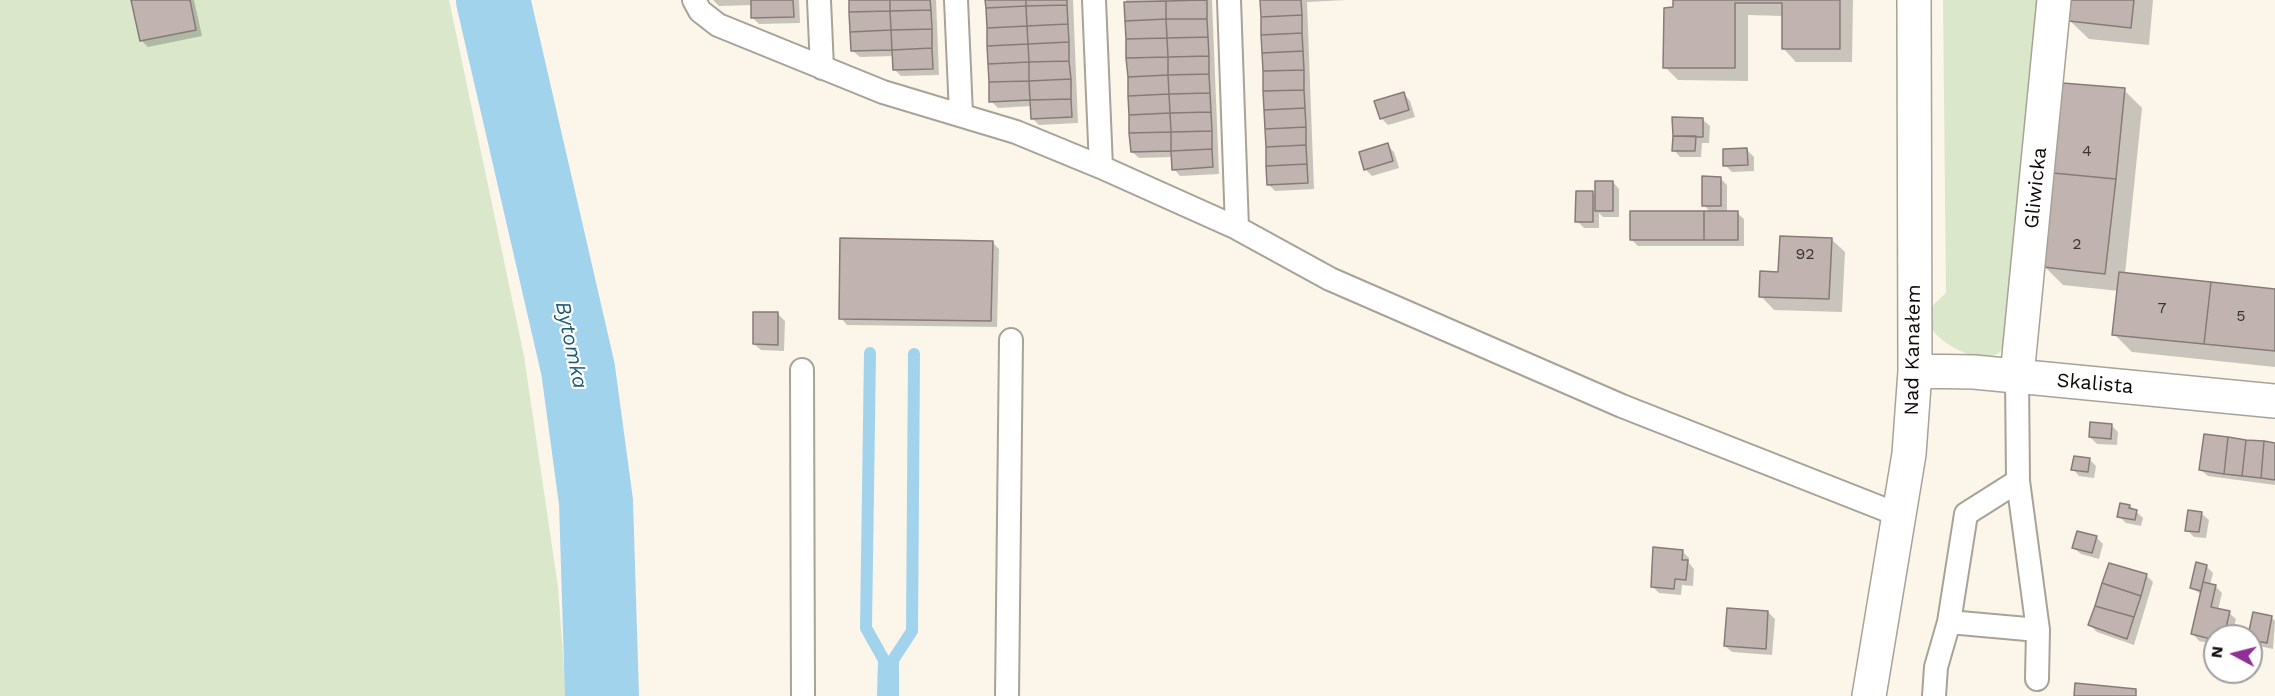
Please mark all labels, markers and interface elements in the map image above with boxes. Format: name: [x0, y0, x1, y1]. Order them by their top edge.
house number: 4: [2082, 141, 2092, 161]
street label: Gliwicka: [2020, 146, 2052, 230]
house number: 2: [2072, 234, 2082, 254]
house number: 92: [1795, 244, 1815, 264]
street label: Nad Kanałem: [1900, 284, 1926, 416]
house number: 7: [2158, 298, 2166, 318]
water label: Bytomka: [549, 299, 593, 391]
house number: 5: [2236, 306, 2246, 326]
street label: Skalista: [2056, 369, 2134, 399]
north arrow: [2203, 624, 2263, 684]
text: N: [2206, 645, 2227, 659]

